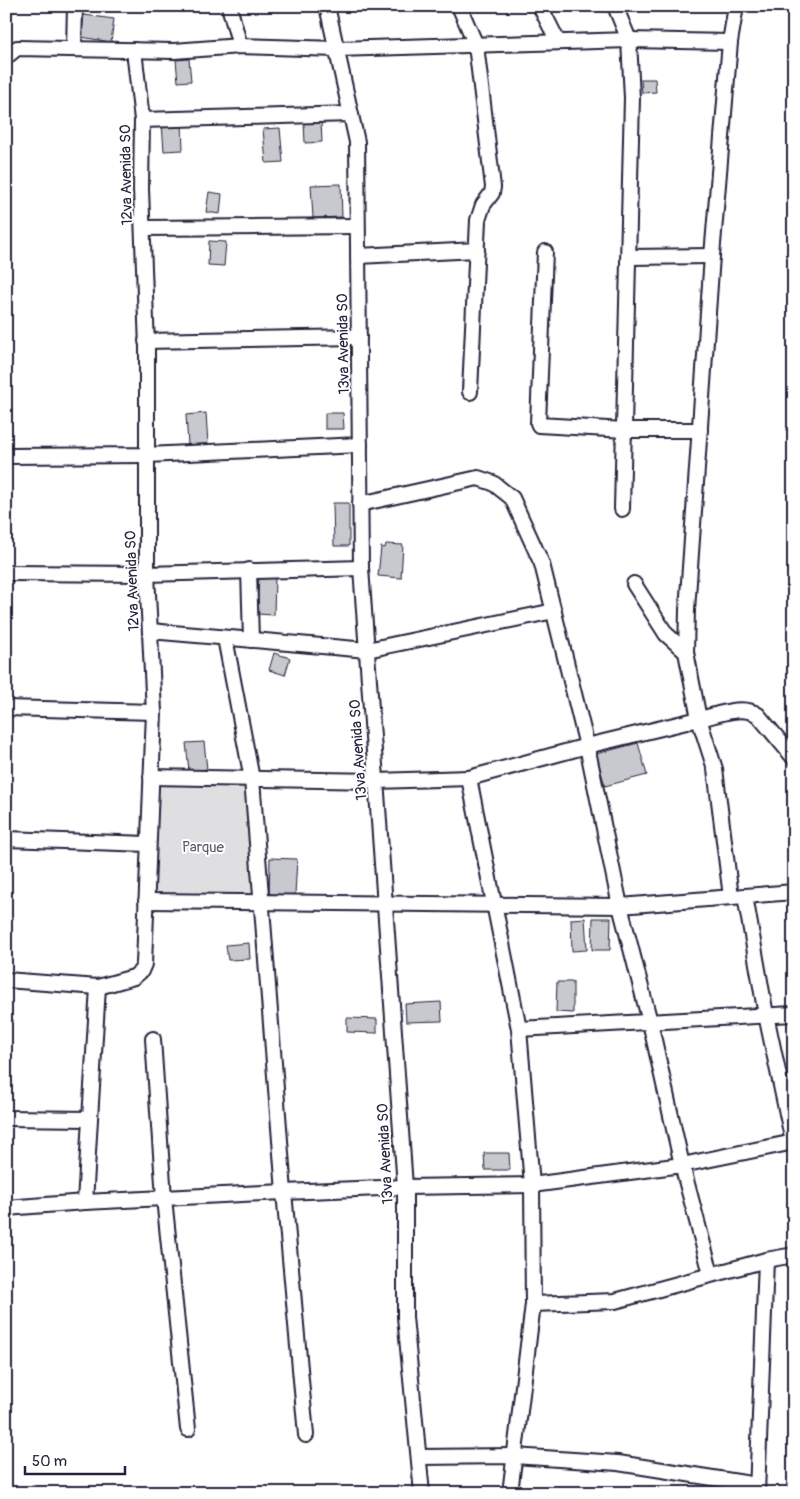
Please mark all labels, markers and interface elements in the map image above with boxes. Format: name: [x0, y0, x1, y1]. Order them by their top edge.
street label: 12va Avenida SO: [116, 124, 137, 226]
street label: 13va Avenida SO: [333, 293, 354, 395]
street label: 12va Avenida SO: [121, 530, 144, 632]
street label: 13va Avenida SO: [346, 699, 371, 801]
park label: Parque: [182, 838, 225, 857]
street label: 13va Avenida SO: [373, 1103, 398, 1205]
scale bar: [25, 1444, 125, 1476]
text: 50 m: [32, 1452, 67, 1471]

